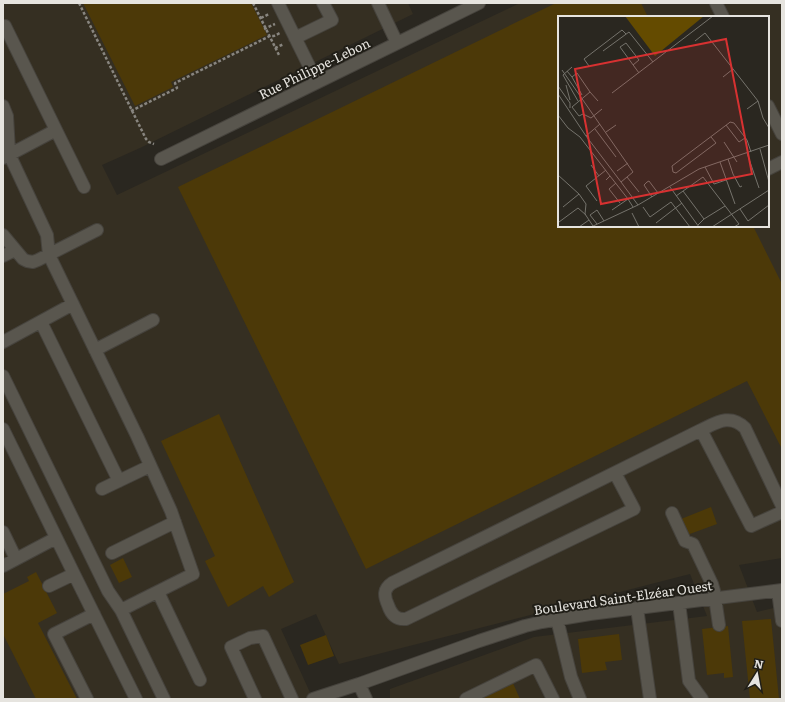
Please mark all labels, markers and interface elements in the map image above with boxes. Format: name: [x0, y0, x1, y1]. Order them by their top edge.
inset map: [558, 16, 769, 227]
street label: Rue Philippe-Lebon: [255, 33, 373, 103]
street label: Boulevard Saint-Elzéar Ouest: [533, 575, 714, 619]
north arrow: [737, 654, 777, 694]
text: N: [753, 654, 765, 672]

